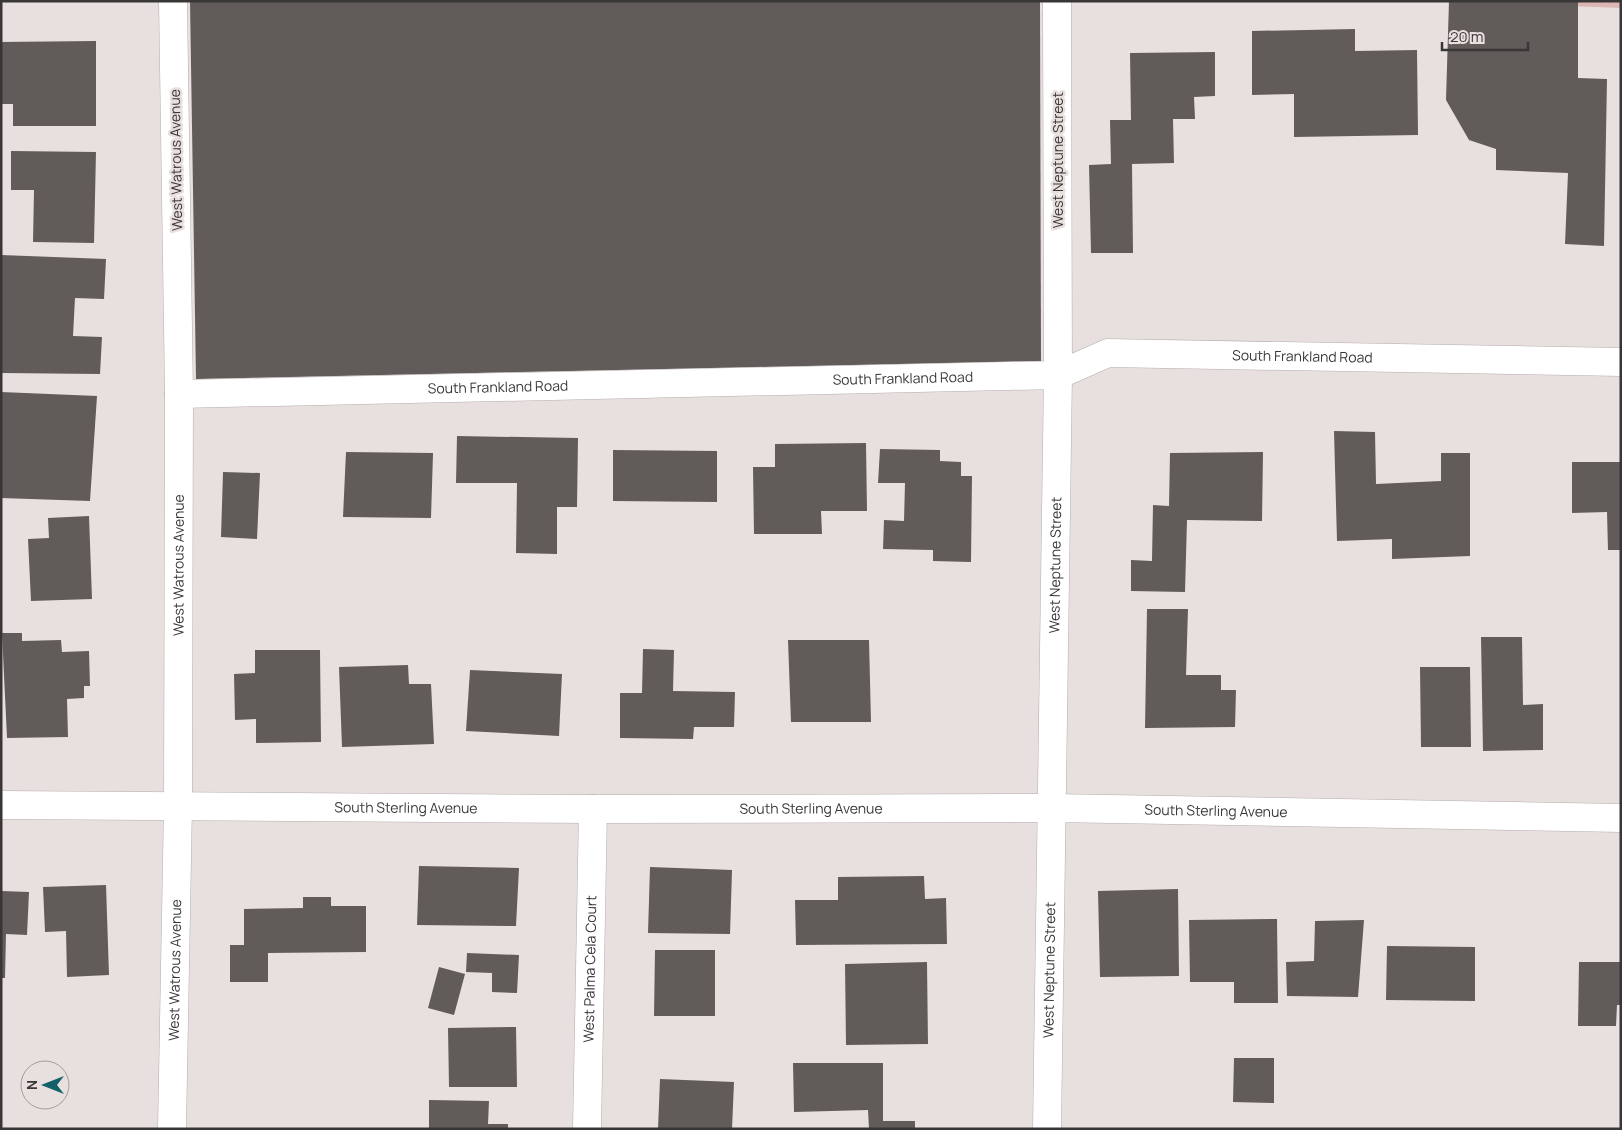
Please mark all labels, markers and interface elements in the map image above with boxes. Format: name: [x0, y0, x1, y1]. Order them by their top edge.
scale bar: [1442, 20, 1528, 52]
text: 20 m: [1450, 26, 1483, 47]
street label: West Watrous Avenue: [165, 89, 186, 231]
street label: West Neptune Street: [1048, 91, 1067, 228]
street label: South Frankland Road: [1232, 345, 1373, 367]
street label: South Frankland Road: [832, 367, 973, 389]
street label: South Frankland Road: [427, 376, 568, 398]
street label: West Watrous Avenue: [168, 494, 188, 636]
street label: West Neptune Street: [1044, 496, 1065, 633]
street label: South Sterling Avenue: [334, 797, 478, 817]
street label: South Sterling Avenue: [739, 798, 883, 818]
street label: South Sterling Avenue: [1144, 800, 1288, 821]
street label: West Palma Cela Court: [579, 895, 600, 1043]
street label: West Watrous Avenue: [164, 899, 185, 1041]
street label: West Neptune Street: [1038, 901, 1059, 1038]
north arrow: [20, 1060, 70, 1110]
text: N: [22, 1080, 41, 1090]

